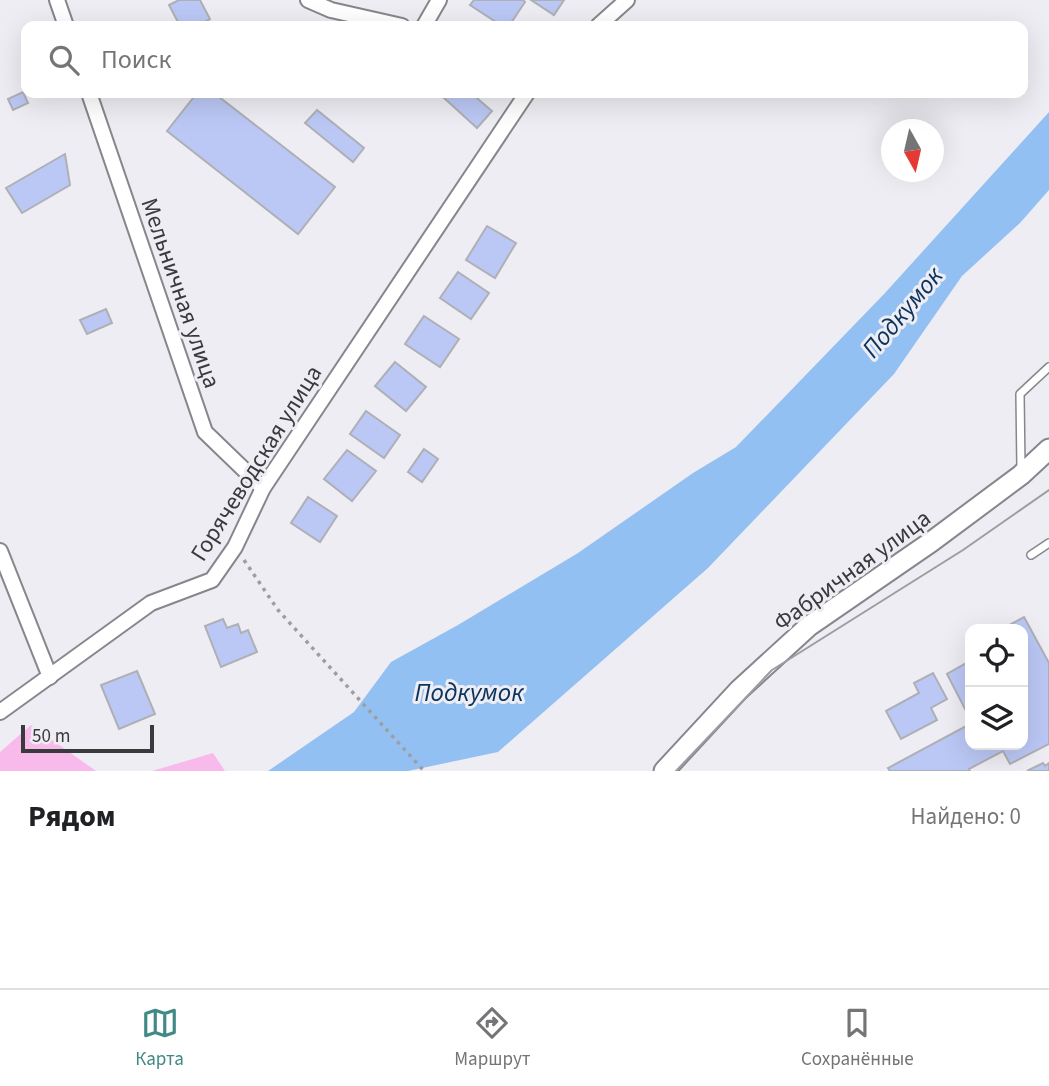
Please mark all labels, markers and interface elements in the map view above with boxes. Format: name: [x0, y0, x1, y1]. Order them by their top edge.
search box: [21, 21, 1028, 98]
icon: search: [45, 41, 83, 79]
text: Поиск: [101, 41, 171, 78]
north arrow: [881, 119, 944, 182]
street label: Мельничная улица: [132, 193, 229, 393]
water label: Подкумок: [853, 258, 952, 366]
street label: Горячеводская улица: [182, 359, 331, 568]
street label: Фабричная улица: [766, 501, 938, 640]
map controls: [965, 624, 1028, 750]
button: locate: [965, 624, 1028, 687]
water label: Подкумок: [414, 674, 524, 711]
button: layers: [965, 687, 1028, 750]
scale bar: [21, 722, 154, 754]
text: 50 m: [32, 723, 70, 750]
text: Рядом: [28, 795, 116, 838]
text: Найдено: 0: [911, 800, 1021, 833]
tab: Карта: [135, 1004, 184, 1073]
tab: Маршрут: [454, 1004, 531, 1073]
tab: Сохранённые: [801, 1004, 914, 1073]

